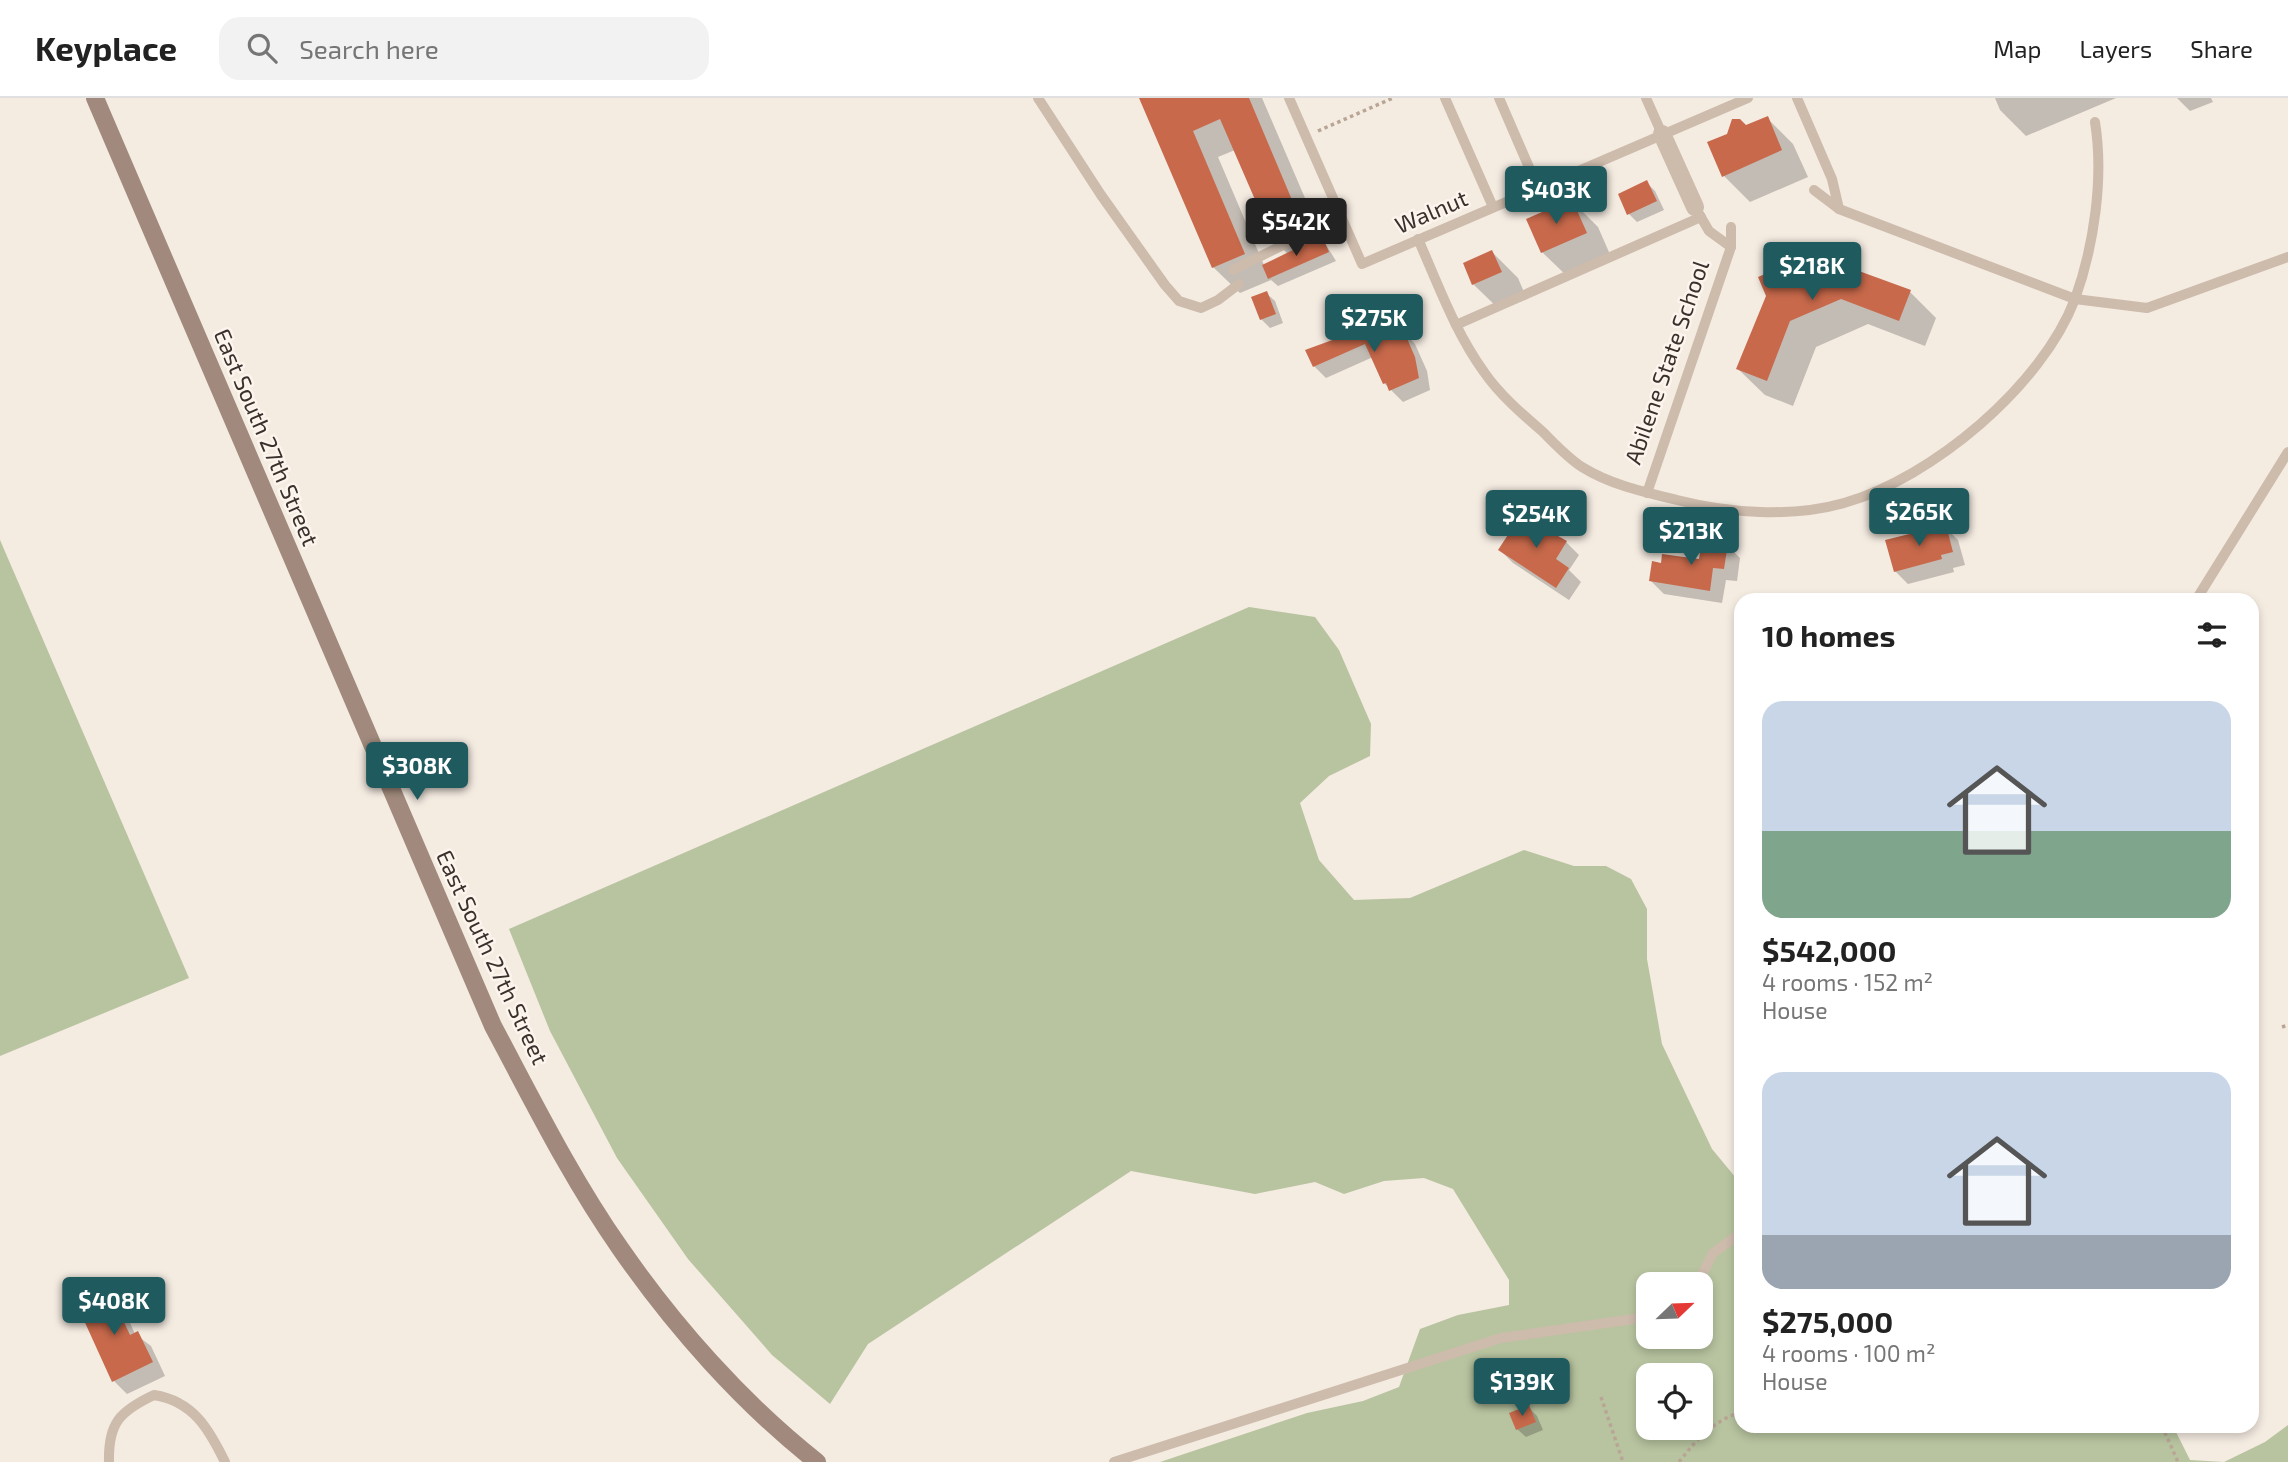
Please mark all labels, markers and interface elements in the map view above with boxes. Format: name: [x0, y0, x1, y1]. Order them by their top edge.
search box: [219, 17, 709, 80]
text: Keyplace: [35, 28, 177, 68]
icon: search: [243, 29, 281, 67]
text: Search here: [299, 33, 439, 64]
text: Map: [1993, 34, 2041, 63]
text: Layers: [2079, 34, 2152, 63]
text: Share: [2190, 34, 2253, 63]
pin: $403K: [1507, 166, 1605, 226]
text: $403K: [1521, 175, 1591, 203]
street label: Walnut: [1390, 183, 1472, 239]
pin: $542K: [1247, 198, 1345, 258]
text: $542K: [1262, 207, 1330, 235]
pin: $218K: [1763, 242, 1861, 302]
text: $218K: [1779, 251, 1845, 279]
street label: Abilene State School: [1618, 256, 1714, 468]
pin: $275K: [1325, 294, 1423, 354]
text: $275K: [1341, 303, 1407, 331]
street label: East South 27th Street: [209, 324, 326, 550]
pin: $265K: [1870, 489, 1968, 548]
pin: $254K: [1487, 490, 1585, 550]
text: $265K: [1885, 497, 1953, 525]
text: $254K: [1502, 499, 1570, 527]
pin: $213K: [1642, 508, 1740, 567]
text: $213K: [1659, 516, 1723, 544]
icon: filters: [2193, 616, 2231, 654]
text: 10 homes: [1762, 617, 1895, 653]
pin: $308K: [368, 742, 466, 802]
icon: home: [1934, 747, 2060, 873]
text: $308K: [382, 751, 452, 779]
street label: East South 27th Street: [431, 845, 555, 1069]
text: $542,000: [1762, 932, 1897, 968]
text: 4 rooms · 152 m²: [1762, 968, 1933, 996]
text: House: [1762, 996, 1828, 1024]
icon: home: [1934, 1118, 2060, 1244]
north arrow: [1636, 1272, 1713, 1349]
map controls: [1636, 1272, 1713, 1440]
pin: $408K: [65, 1278, 163, 1337]
text: $408K: [78, 1286, 150, 1314]
text: $275,000: [1762, 1303, 1893, 1339]
text: 4 rooms · 100 m²: [1762, 1339, 1936, 1367]
pin: $139K: [1473, 1358, 1571, 1418]
button: locate: [1636, 1363, 1713, 1440]
text: $139K: [1490, 1367, 1554, 1395]
text: House: [1762, 1367, 1828, 1395]

